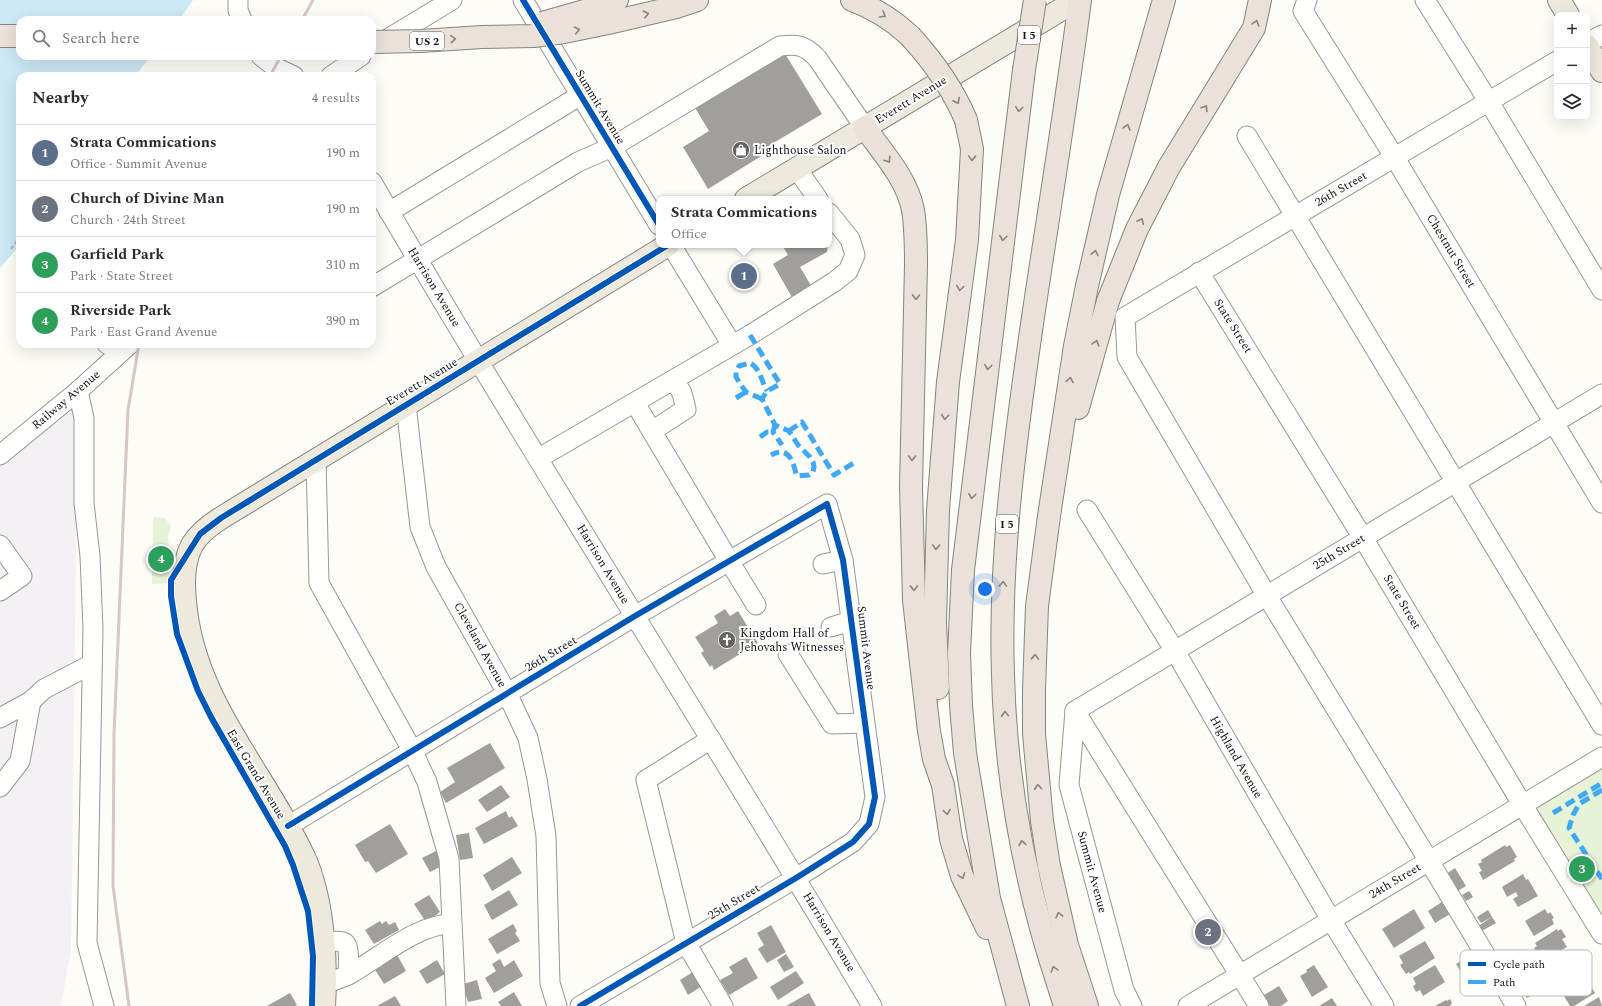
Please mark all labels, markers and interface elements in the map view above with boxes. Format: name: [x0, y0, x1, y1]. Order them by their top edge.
one-way arrow: [879, 10, 886, 17]
one-way arrow: [643, 11, 649, 19]
map controls: [1554, 12, 1590, 120]
button: +: [1554, 12, 1590, 48]
search box: [16, 16, 376, 60]
one-way arrow: [1251, 19, 1260, 26]
one-way arrow: [574, 26, 580, 34]
road number: I 5: [1018, 26, 1040, 44]
icon: search: [30, 27, 52, 49]
text: Search here: [62, 27, 140, 50]
road number: US 2: [410, 32, 444, 50]
one-way arrow: [450, 35, 456, 44]
button: −: [1554, 48, 1590, 84]
street label: Summit Avenue: [570, 66, 630, 148]
street label: Everett Avenue: [871, 71, 951, 129]
button: layers: [1554, 84, 1590, 120]
text: Nearby: [32, 85, 88, 111]
text: 4 results: [312, 88, 360, 108]
one-way arrow: [953, 96, 960, 104]
one-way arrow: [1201, 105, 1208, 112]
one-way arrow: [1015, 106, 1024, 112]
one-way arrow: [1122, 124, 1131, 131]
text: Strata Commications: [70, 131, 217, 154]
shop icon: Lighthouse Salon: [731, 140, 751, 160]
place label: Lighthouse Salon: [754, 141, 847, 160]
text: 1: [41, 143, 49, 163]
text: 190 m: [326, 143, 360, 163]
text: Office · Summit Avenue: [70, 154, 207, 174]
one-way arrow: [968, 155, 976, 161]
one-way arrow: [883, 156, 891, 163]
street label: 26th Street: [1311, 166, 1371, 212]
text: Church of Divine Man: [70, 187, 225, 210]
popup: [656, 196, 832, 248]
text: 2: [41, 199, 49, 219]
text: 190 m: [326, 199, 360, 219]
text: Strata Commications: [671, 201, 817, 224]
text: Church · 24th Street: [70, 210, 186, 230]
street label: Chestnut Street: [1421, 210, 1481, 292]
one-way arrow: [1136, 218, 1144, 226]
text: Office: [671, 224, 707, 244]
one-way arrow: [999, 235, 1008, 241]
text: Garfield Park: [70, 243, 164, 266]
street label: Harrison Avenue: [403, 243, 465, 331]
one-way arrow: [1090, 250, 1098, 256]
text: 3: [41, 255, 49, 275]
text: 310 m: [326, 255, 360, 275]
pin: 1: [731, 261, 757, 291]
text: Park · State Street: [70, 266, 173, 286]
one-way arrow: [956, 285, 965, 291]
one-way arrow: [912, 294, 920, 300]
street label: State Street: [1209, 295, 1257, 357]
text: Riverside Park: [70, 299, 172, 322]
text: 4: [41, 311, 49, 331]
text: 390 m: [326, 311, 360, 331]
text: Park · East Grand Avenue: [70, 322, 217, 342]
one-way arrow: [1091, 340, 1099, 346]
street label: Everett Avenue: [382, 353, 462, 411]
one-way arrow: [984, 364, 993, 370]
street label: Railway Avenue: [28, 365, 105, 434]
one-way arrow: [1065, 377, 1074, 383]
one-way arrow: [940, 414, 949, 420]
one-way arrow: [908, 455, 916, 461]
one-way arrow: [968, 493, 977, 499]
road number: I 5: [996, 515, 1018, 533]
street label: Harrison Avenue: [572, 520, 634, 608]
street label: 25th Street: [1309, 529, 1369, 575]
pin: 4: [148, 544, 174, 574]
one-way arrow: [932, 544, 941, 550]
street label: State Street: [1378, 571, 1426, 633]
your location: [975, 579, 995, 599]
one-way arrow: [999, 581, 1007, 587]
one-way arrow: [910, 585, 918, 591]
street label: Cleveland Avenue: [449, 599, 512, 691]
street label: Summit Avenue: [851, 605, 881, 691]
place label: Kingdom Hall of Jehovahs Witnesses: [740, 624, 844, 657]
church icon: Kingdom Hall of Jehovahs Witnesses: [717, 630, 737, 650]
street label: 26th Street: [521, 631, 581, 677]
one-way arrow: [1031, 654, 1039, 660]
one-way arrow: [1001, 711, 1010, 717]
street label: Highland Avenue: [1205, 712, 1267, 802]
street label: East Grand Avenue: [222, 725, 291, 823]
one-way arrow: [1034, 784, 1043, 790]
one-way arrow: [942, 809, 951, 815]
street label: Summit Avenue: [1072, 829, 1112, 915]
one-way arrow: [1018, 840, 1027, 846]
pin: 3: [1569, 854, 1595, 884]
street label: 24th Street: [1365, 858, 1425, 904]
one-way arrow: [958, 873, 966, 880]
street label: 25th Street: [704, 879, 764, 925]
street label: Harrison Avenue: [798, 888, 860, 976]
one-way arrow: [1056, 912, 1064, 918]
pin: 2: [1195, 917, 1221, 947]
legend: [1460, 950, 1592, 996]
text: Cycle path: [1493, 956, 1545, 973]
one-way arrow: [1050, 965, 1059, 972]
text: Path: [1493, 974, 1515, 991]

